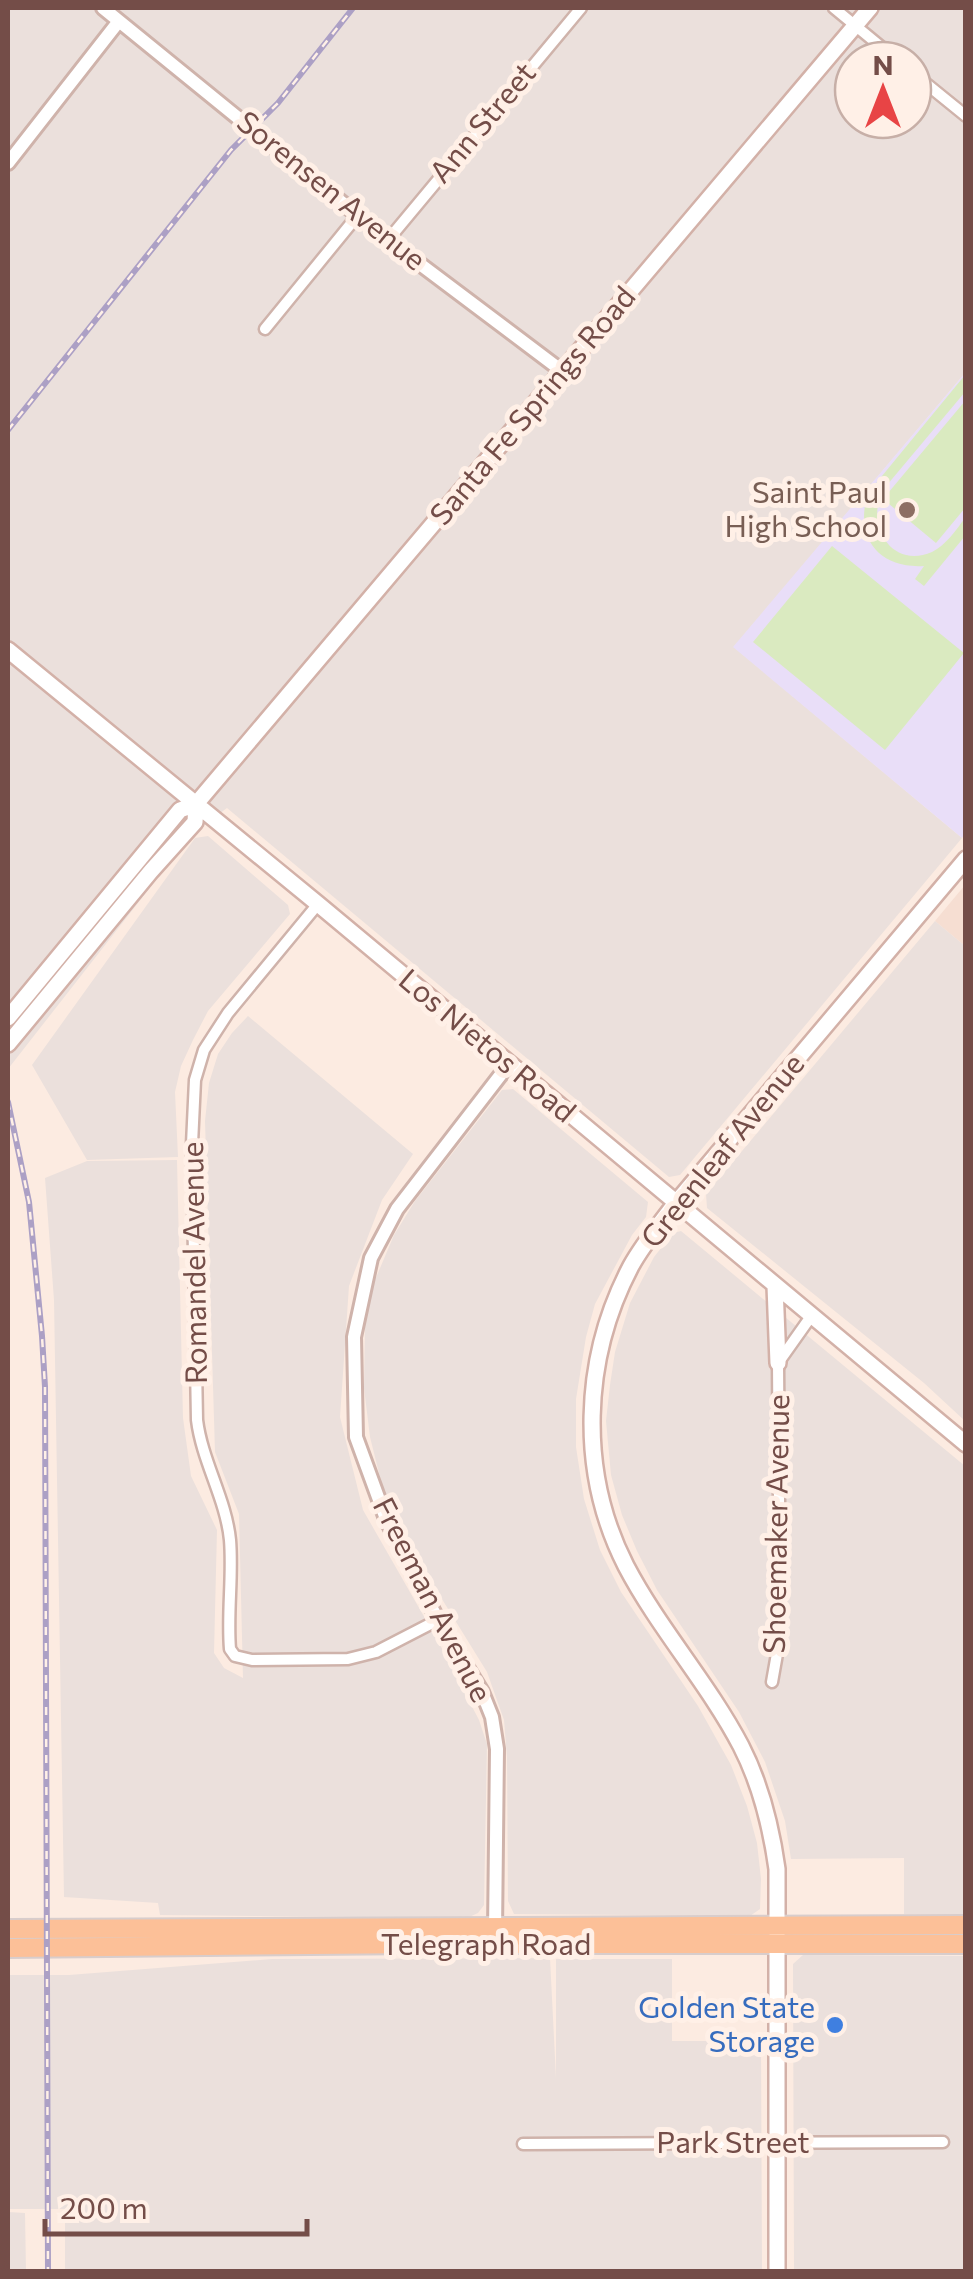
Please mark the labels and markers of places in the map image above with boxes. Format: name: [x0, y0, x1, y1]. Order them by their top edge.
place label: Saint Paul High School: [725, 472, 887, 543]
marker: Saint Paul High School: [896, 499, 918, 521]
place label: Golden State Storage: [638, 1987, 815, 2058]
marker: Golden State Storage: [824, 2014, 846, 2036]

